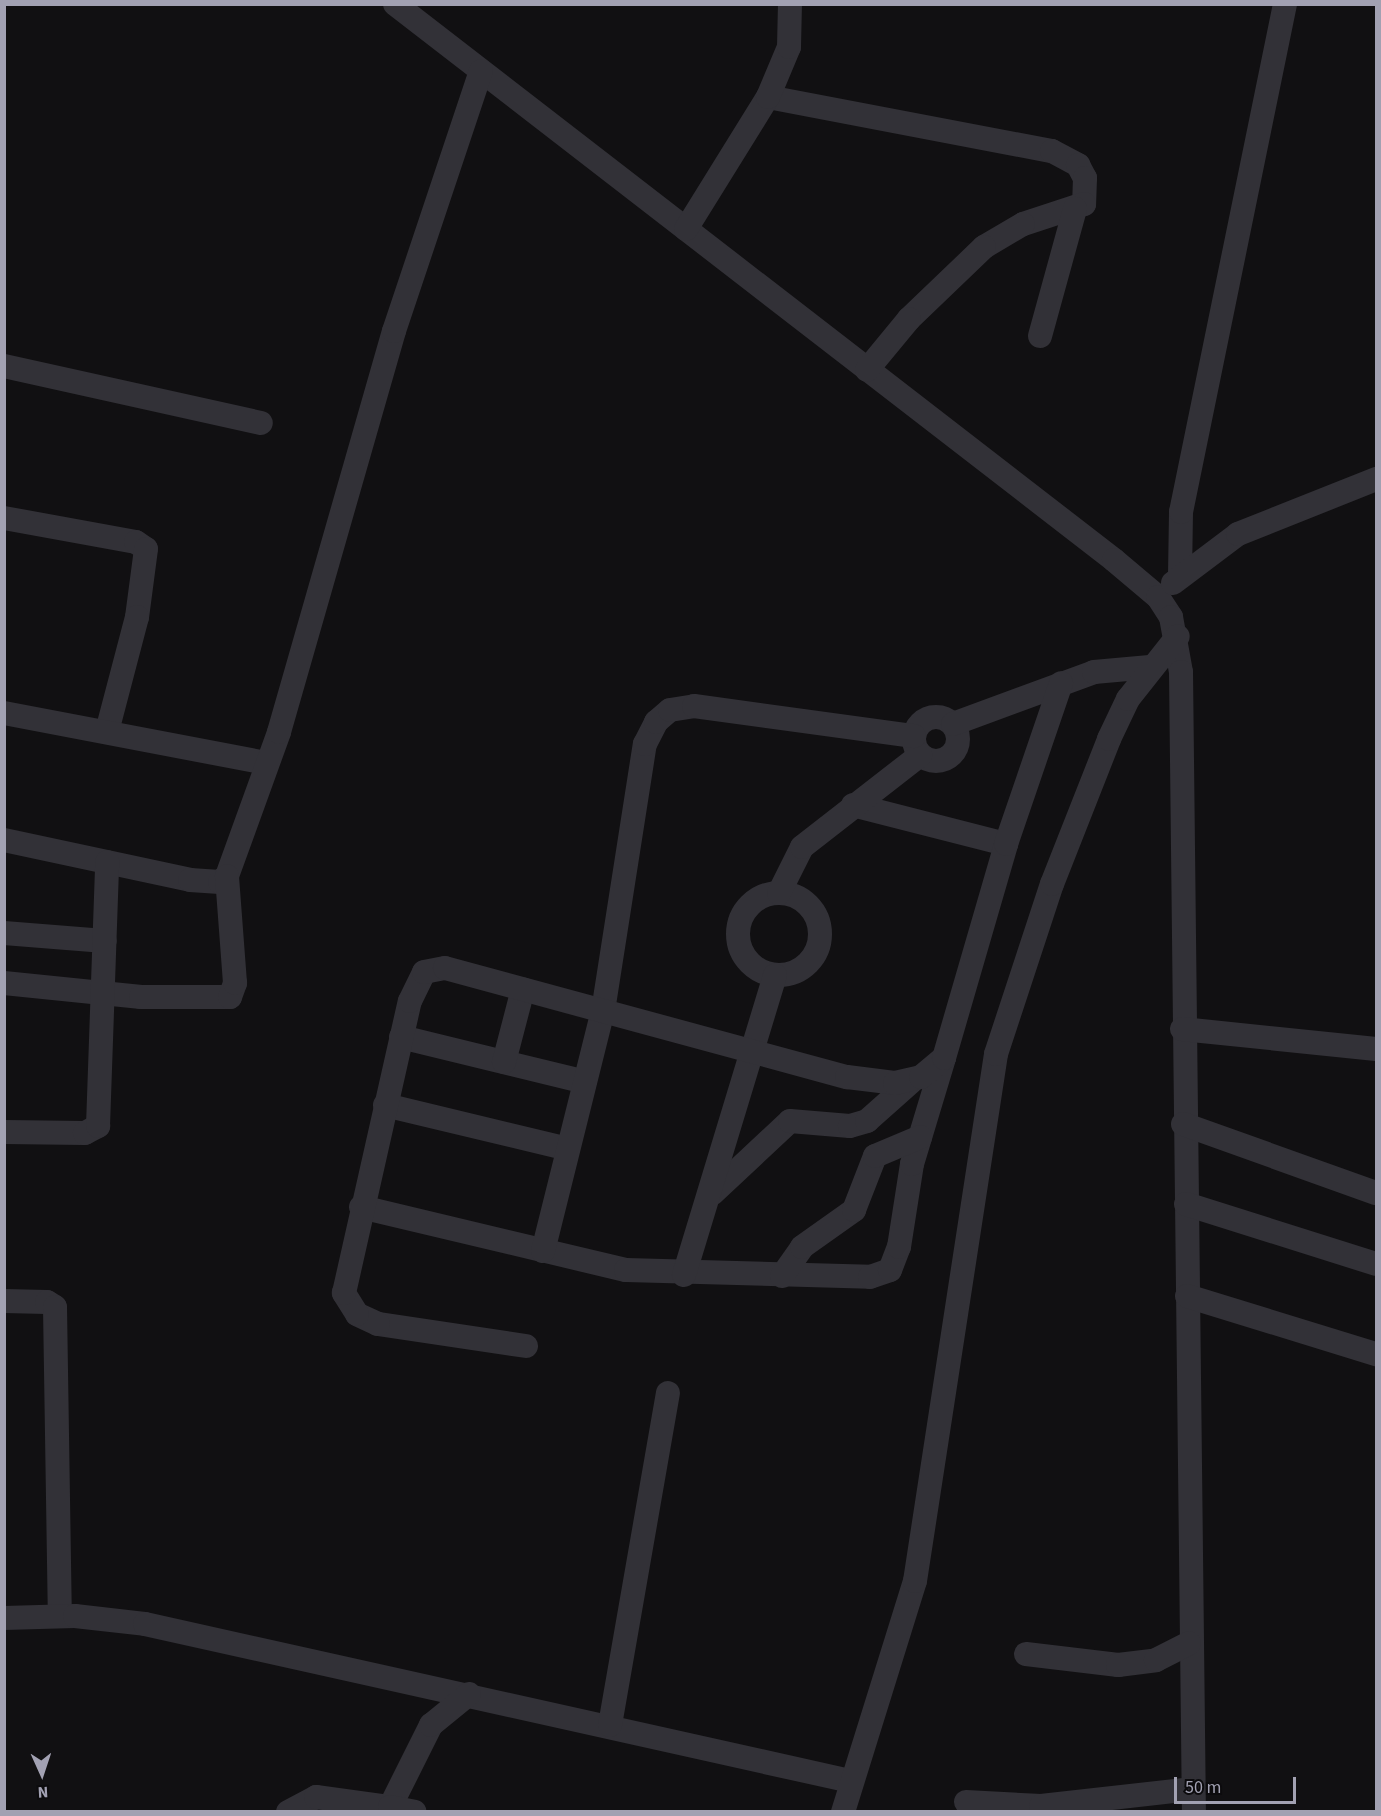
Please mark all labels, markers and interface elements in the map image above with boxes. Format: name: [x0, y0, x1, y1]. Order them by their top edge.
north arrow: [12, 1744, 72, 1804]
scale bar: [1177, 1765, 1298, 1803]
text: 50 m: [1185, 1775, 1221, 1800]
text: N: [37, 1781, 49, 1803]

